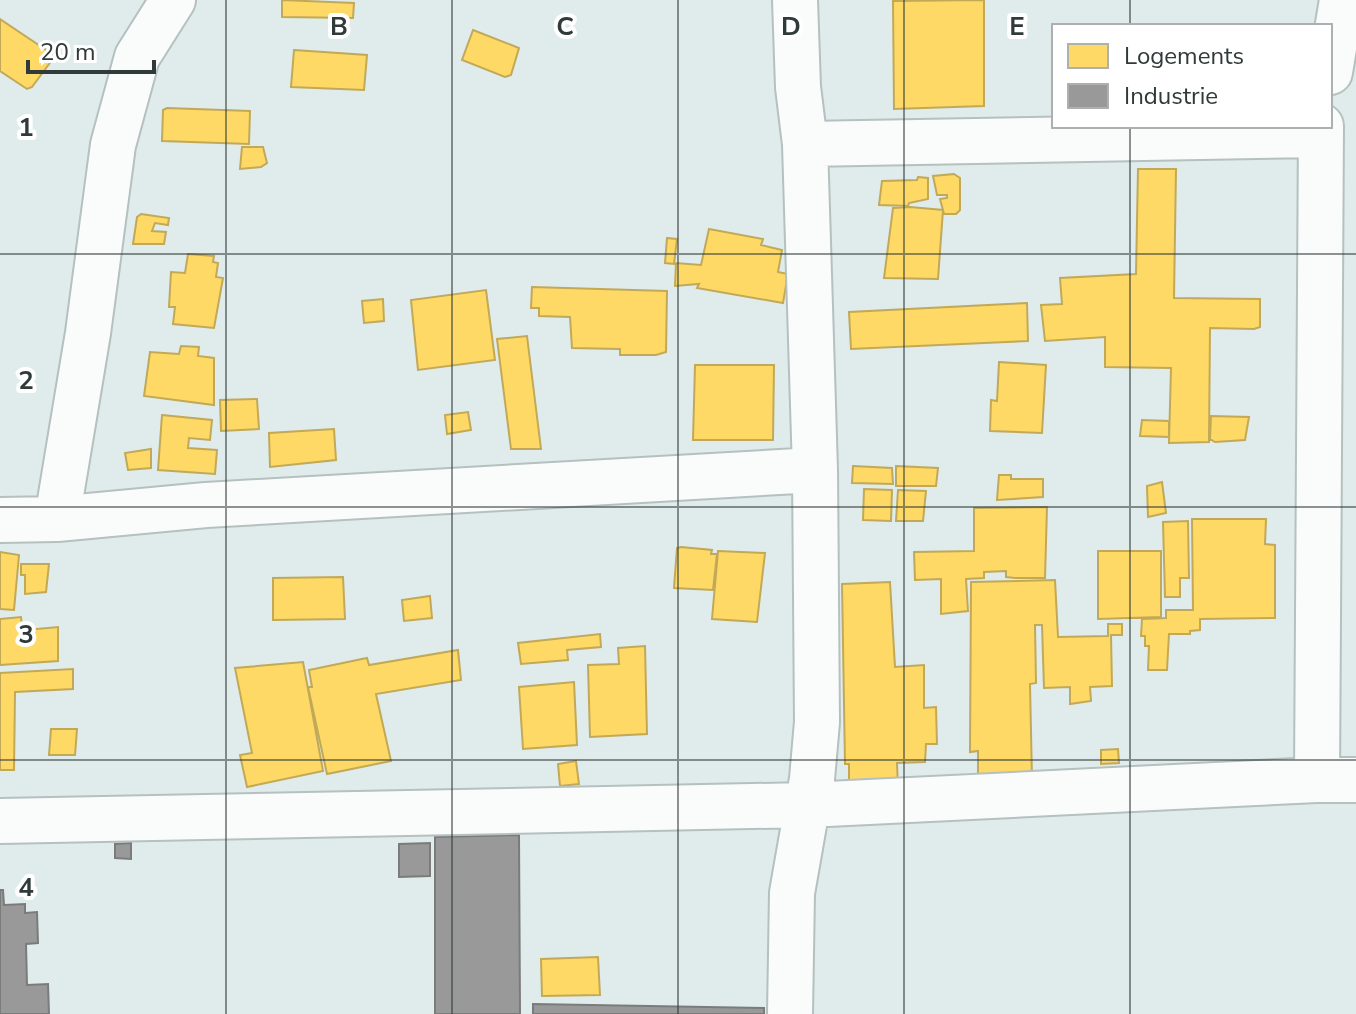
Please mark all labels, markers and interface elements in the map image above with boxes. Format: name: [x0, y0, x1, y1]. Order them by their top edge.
text: B: [330, 9, 348, 44]
text: C: [556, 9, 574, 44]
text: D: [781, 9, 801, 44]
text: E: [1009, 9, 1025, 44]
scale bar: [28, 24, 154, 74]
legend: [1052, 24, 1332, 128]
text: 20 m: [40, 36, 96, 68]
text: Logements: [1124, 40, 1244, 72]
text: Industrie: [1124, 80, 1218, 112]
text: 1: [18, 110, 34, 145]
text: 2: [18, 363, 34, 398]
text: 3: [18, 617, 34, 652]
text: 4: [18, 870, 34, 905]

